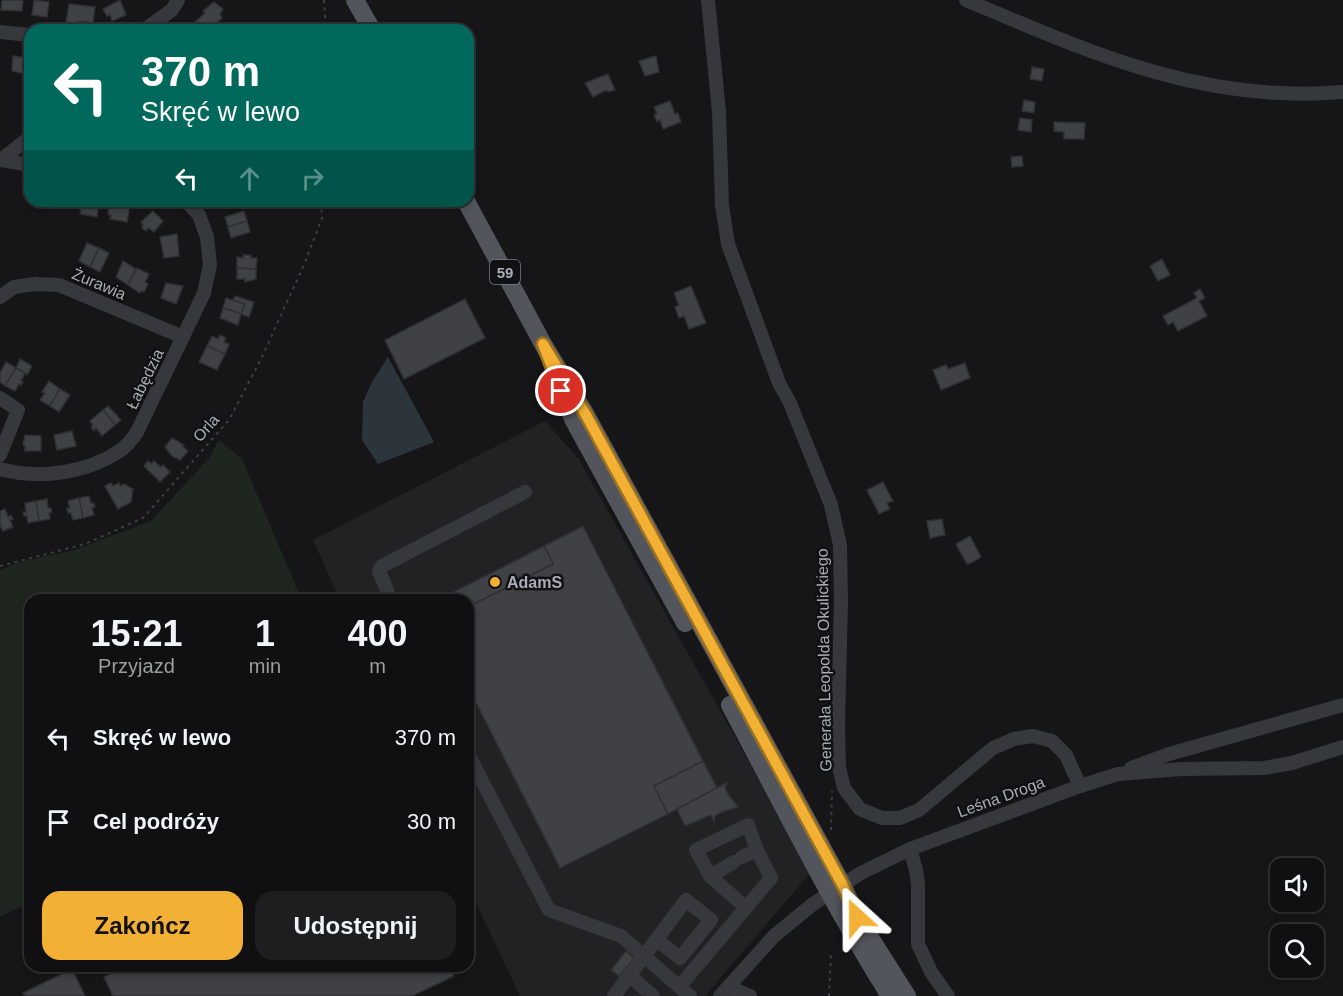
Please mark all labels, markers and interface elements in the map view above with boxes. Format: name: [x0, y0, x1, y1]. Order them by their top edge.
icon: left: [42, 48, 120, 126]
text: 370 m: [141, 48, 260, 95]
text: Skręć w lewo: [141, 97, 300, 127]
icon: left: [170, 162, 203, 195]
icon: ahead: [233, 162, 266, 195]
icon: right: [296, 162, 329, 195]
road number: 59: [490, 260, 520, 284]
street label: Żurawia: [69, 264, 129, 303]
street label: Łabędzia: [123, 346, 167, 412]
pin: [535, 365, 586, 416]
icon: arrive: [544, 374, 577, 407]
street label: Orla: [190, 411, 222, 445]
street label: Generała Leopolda Okulickiego: [814, 548, 834, 772]
place label: AdamS: [507, 574, 562, 591]
marker: AdamS: [488, 575, 502, 589]
text: 15:21: [90, 613, 182, 654]
text: 1: [255, 613, 275, 654]
text: 400: [347, 613, 408, 654]
text: Przyjazd: [98, 655, 175, 677]
text: min: [249, 655, 281, 677]
text: m: [369, 655, 386, 677]
icon: left: [42, 722, 75, 755]
text: Skręć w lewo: [93, 725, 231, 750]
text: 370 m: [395, 725, 456, 750]
street label: Leśna Droga: [955, 773, 1047, 821]
icon: arrive: [42, 806, 75, 839]
text: Cel podróży: [93, 809, 219, 834]
text: 30 m: [407, 809, 456, 834]
map controls: [1270, 858, 1324, 978]
button: sound: [1270, 858, 1324, 912]
position arrow: [825, 885, 889, 949]
button: Zakończ: [42, 891, 243, 960]
button: Udostępnij: [255, 891, 456, 960]
button: search: [1270, 924, 1324, 978]

